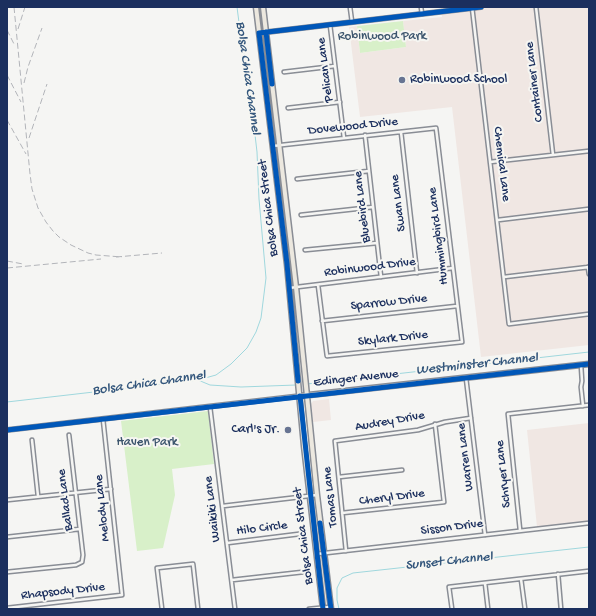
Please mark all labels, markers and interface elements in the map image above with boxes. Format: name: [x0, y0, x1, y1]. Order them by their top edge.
water label: Bolsa Chica Channel: [231, 20, 263, 136]
park label: Robinwood Park: [338, 29, 426, 45]
street label: Pelican Lane: [314, 37, 338, 103]
street label: Container Lane: [522, 41, 548, 123]
place label: Robinwood School: [410, 72, 507, 88]
marker: Robinwood School: [397, 75, 407, 85]
street label: Dovewood Drive: [307, 115, 399, 139]
street label: Chemical Lane: [489, 126, 513, 202]
street label: Bolsa Chica Street: [255, 159, 283, 257]
street label: Bluebird Lane: [351, 170, 375, 244]
street label: Swan Lane: [388, 174, 410, 232]
street label: Hummingbird Lane: [425, 186, 453, 286]
street label: Robinwood Drive: [323, 255, 417, 281]
street label: Sparrow Drive: [350, 291, 428, 315]
street label: Skylark Drive: [357, 328, 429, 350]
water label: Westminster Channel: [415, 350, 539, 380]
street label: Edinger Avenue: [313, 367, 399, 391]
water label: Bolsa Chica Channel: [91, 368, 207, 400]
street label: Audrey Drive: [354, 408, 426, 436]
place label: Carl's Jr.: [232, 422, 280, 438]
street label: Warren Lane: [454, 422, 478, 492]
marker: Carl's Jr.: [283, 425, 293, 435]
park label: Haven Park: [116, 435, 178, 451]
street label: Schryer Lane: [493, 440, 515, 508]
street label: Tomas Lane: [320, 466, 342, 528]
street label: Ballad Lane: [54, 468, 78, 532]
street label: Melody Lane: [92, 474, 114, 542]
street label: Waikiki Lane: [201, 475, 225, 543]
street label: Cheryl Drive: [358, 486, 426, 510]
street label: Bolsa Chica Street: [290, 487, 318, 585]
street label: Sisson Drive: [420, 516, 484, 540]
street label: Hilo Circle: [236, 518, 288, 540]
water label: Sunset Channel: [405, 549, 493, 575]
street label: Rhapsody Drive: [20, 580, 106, 604]

